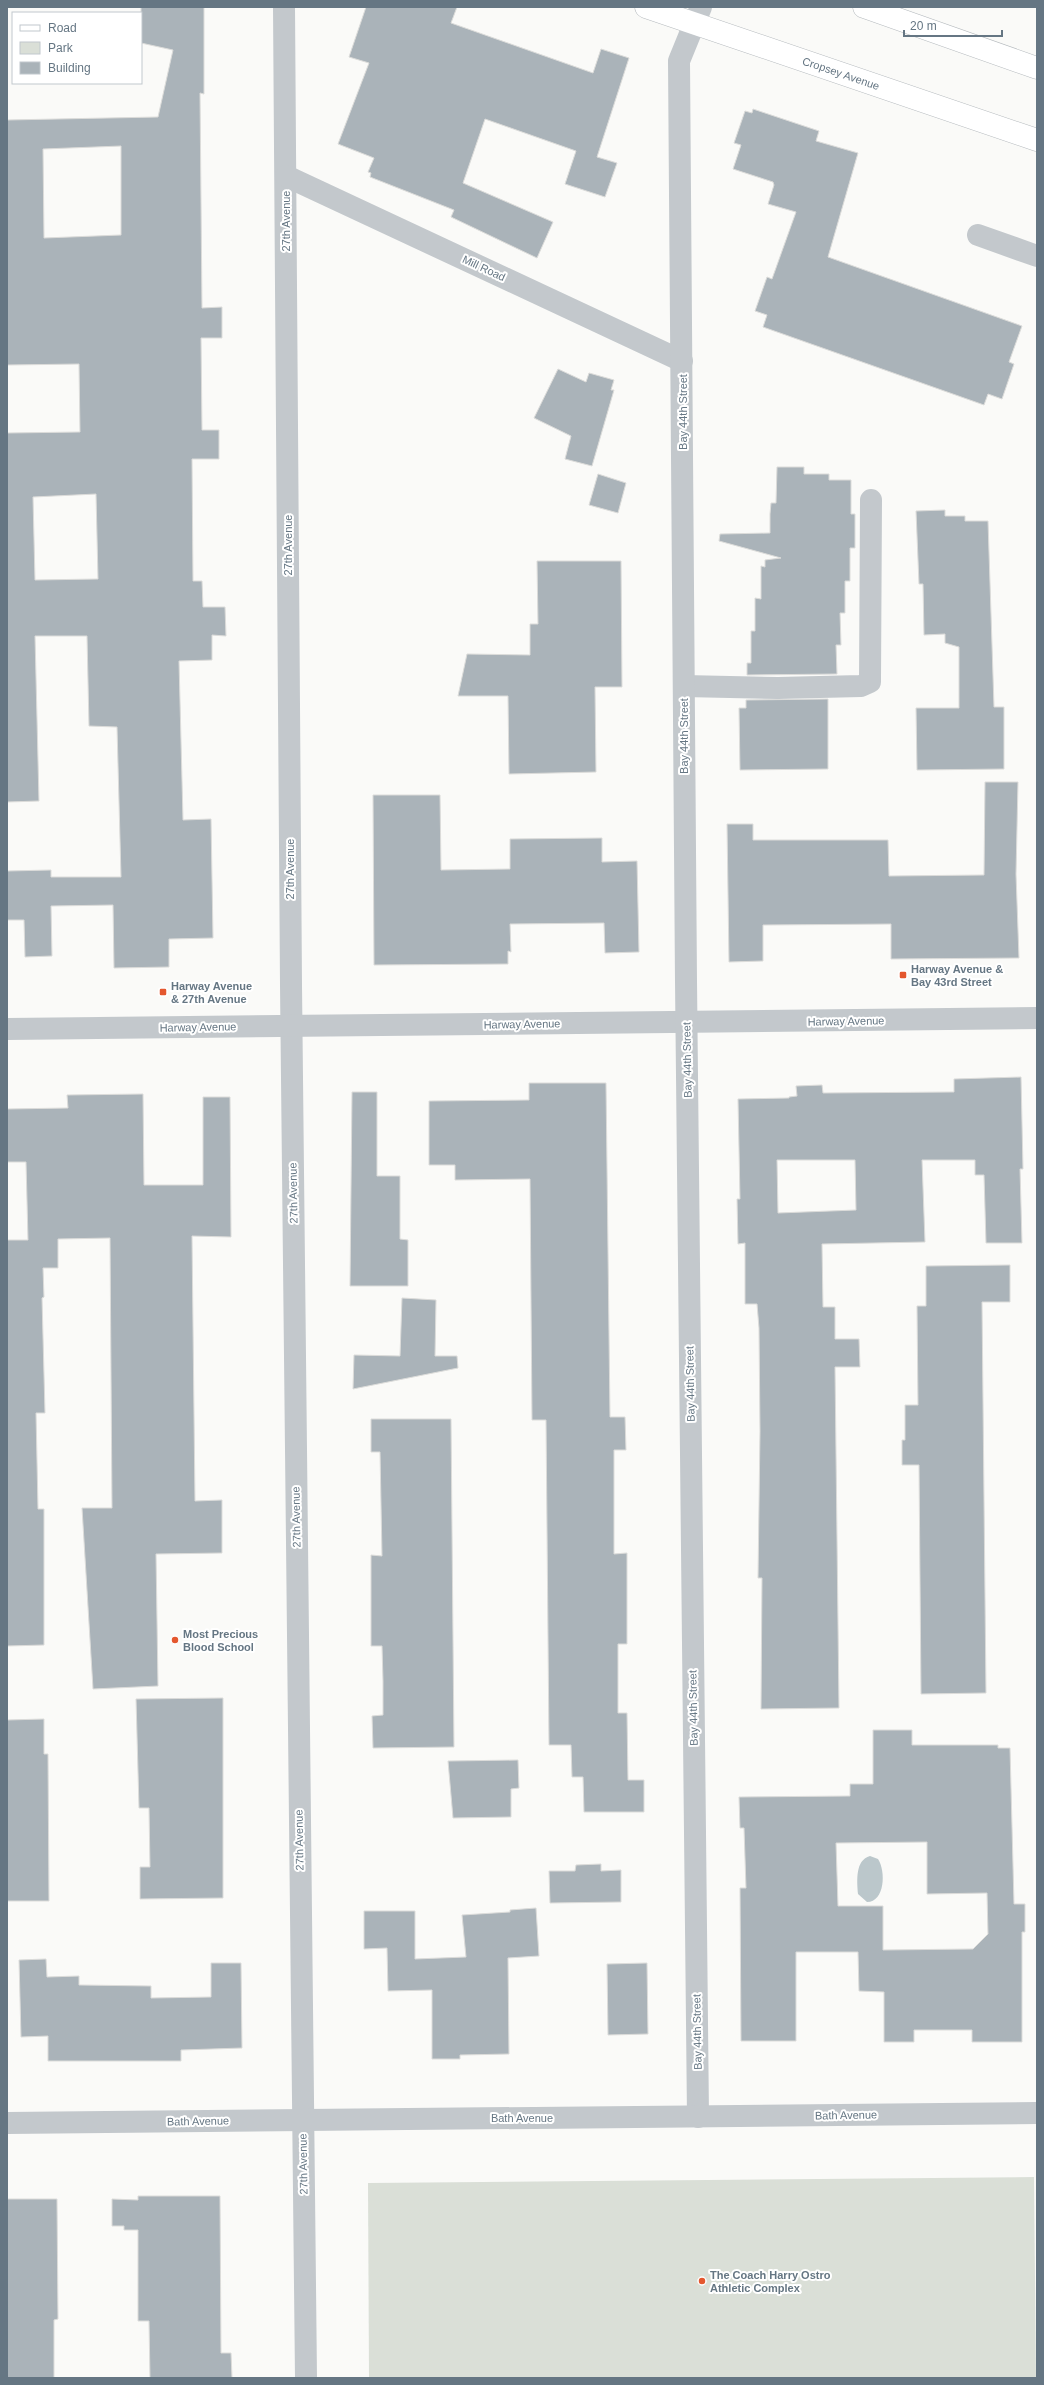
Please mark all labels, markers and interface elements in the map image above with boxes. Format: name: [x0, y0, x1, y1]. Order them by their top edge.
legend: [12, 12, 142, 84]
scale bar: [904, 12, 1002, 38]
text: 20 m: [910, 19, 937, 33]
text: Road: [48, 21, 77, 35]
text: Park: [48, 41, 74, 55]
street label: Cropsey Avenue: [801, 55, 881, 92]
text: Building: [48, 61, 91, 75]
street label: 27th Avenue: [280, 191, 292, 251]
street label: Mill Road: [461, 253, 507, 283]
street label: Bay 44th Street: [677, 374, 689, 450]
street label: 27th Avenue: [282, 515, 294, 575]
street label: Bay 44th Street: [678, 698, 690, 774]
street label: 27th Avenue: [284, 839, 296, 899]
place label: Harway Avenue & Bay 43rd Street: [911, 963, 1003, 988]
marker: Harway Avenue & Bay 43rd Street: [898, 970, 908, 980]
place label: Harway Avenue & 27th Avenue: [171, 980, 252, 1005]
marker: Harway Avenue & 27th Avenue: [158, 987, 168, 997]
street label: Harway Avenue: [807, 1014, 885, 1028]
street label: Harway Avenue: [483, 1017, 561, 1031]
street label: Harway Avenue: [159, 1020, 237, 1034]
street label: Bay 44th Street: [680, 1022, 694, 1098]
street label: 27th Avenue: [286, 1162, 300, 1224]
street label: Bay 44th Street: [683, 1346, 697, 1422]
street label: 27th Avenue: [289, 1486, 303, 1548]
place label: Most Precious Blood School: [183, 1628, 258, 1653]
marker: Most Precious Blood School: [170, 1635, 180, 1645]
street label: Bay 44th Street: [686, 1670, 700, 1746]
street label: 27th Avenue: [292, 1809, 306, 1871]
street label: Bay 44th Street: [690, 1994, 704, 2070]
street label: Bath Avenue: [815, 2108, 877, 2122]
street label: Bath Avenue: [491, 2112, 553, 2124]
street label: Bath Avenue: [167, 2114, 229, 2128]
street label: 27th Avenue: [296, 2133, 310, 2195]
place label: The Coach Harry Ostro Athletic Complex: [710, 2269, 831, 2294]
marker: The Coach Harry Ostro Athletic Complex: [697, 2276, 707, 2286]

